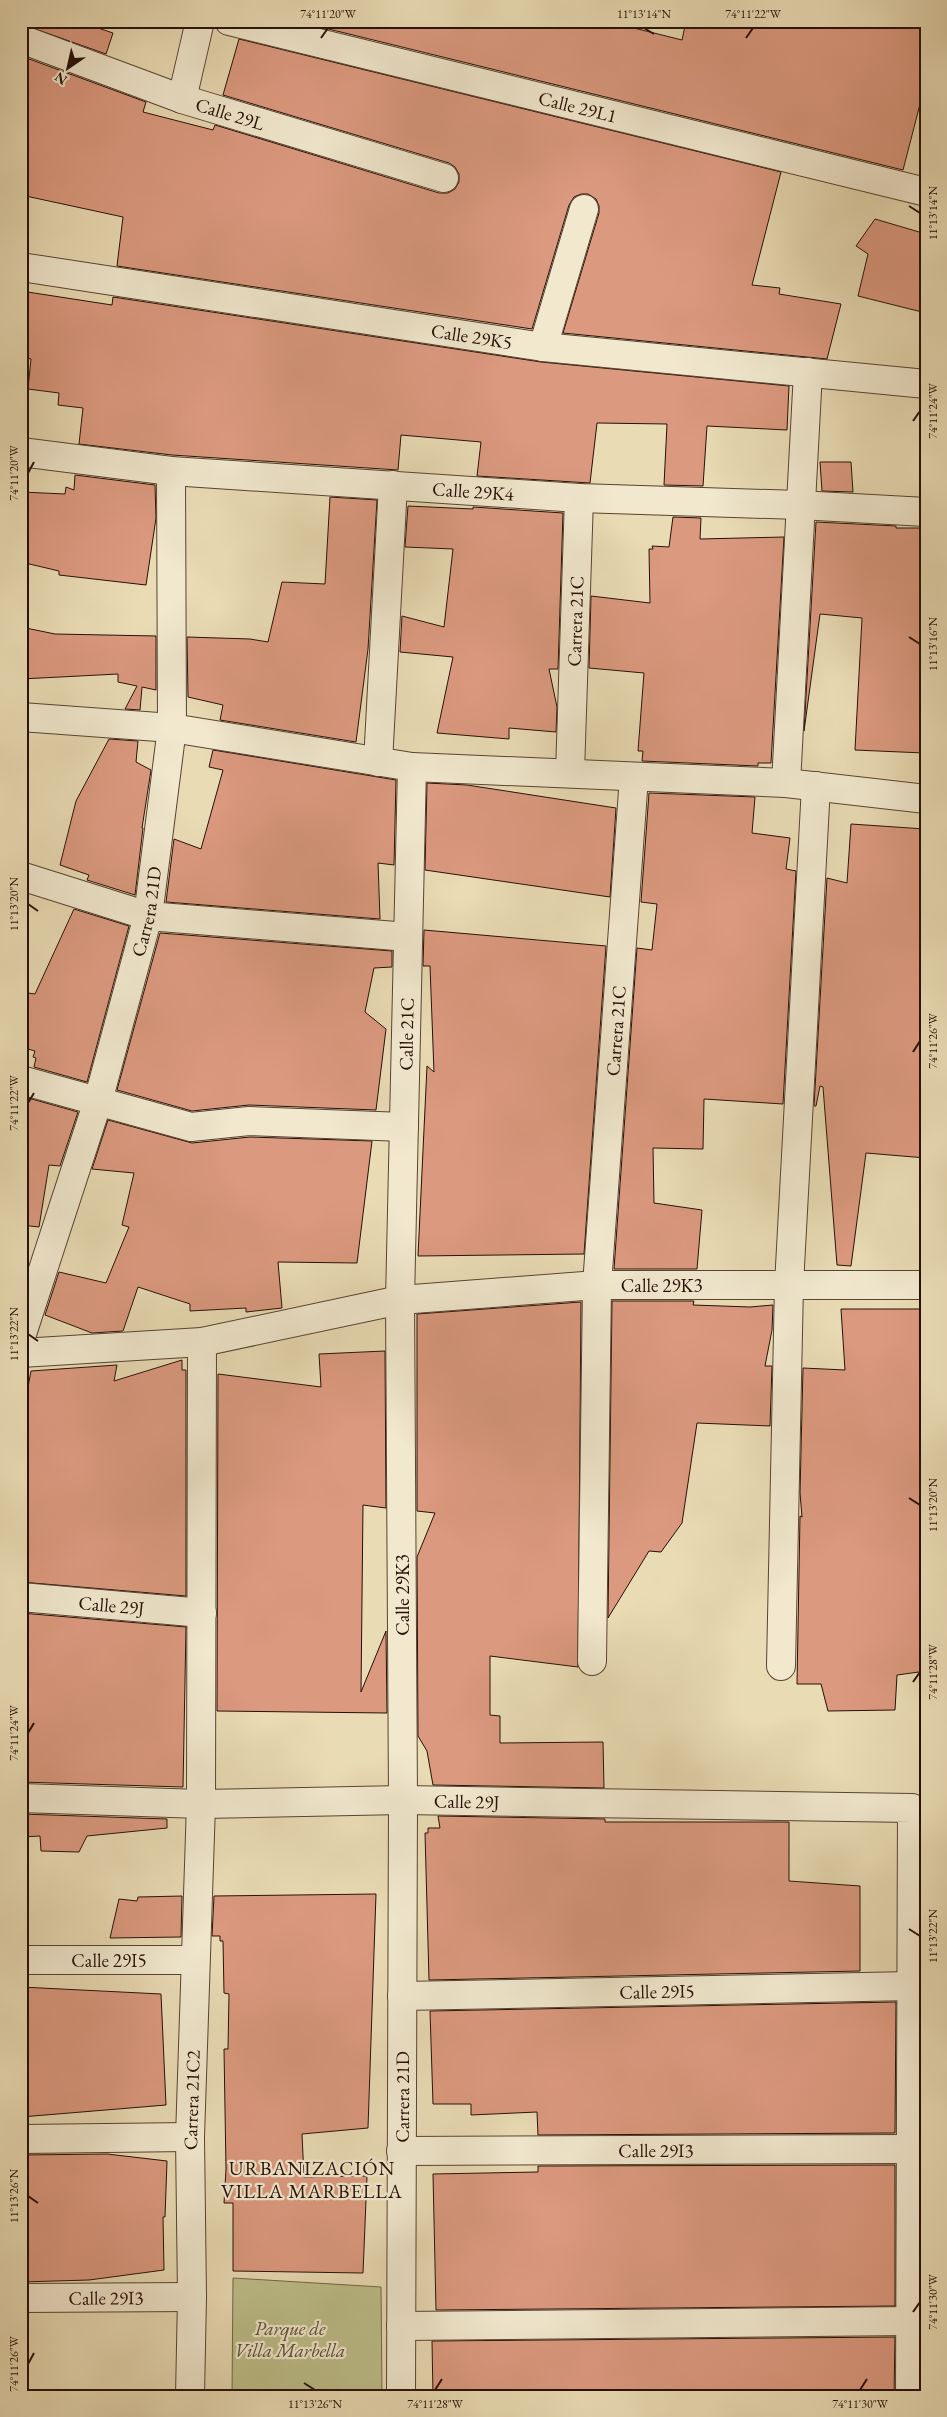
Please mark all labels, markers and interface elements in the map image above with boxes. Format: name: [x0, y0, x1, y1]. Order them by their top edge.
text: 74°11'20"W: [300, 6, 357, 22]
text: 11°13'14"N: [617, 6, 671, 22]
text: 74°11'22"W: [725, 6, 782, 22]
north arrow: [42, 42, 92, 92]
text: N: [50, 68, 70, 89]
street label: Calle 29L1: [536, 85, 619, 129]
street label: Calle 29L: [192, 92, 267, 136]
text: 11°13'14"N: [925, 186, 941, 240]
street label: Calle 29K5: [429, 318, 514, 355]
text: 74°11'24"W: [925, 382, 941, 439]
text: 74°11'20"W: [6, 444, 22, 501]
street label: Calle 29K4: [431, 476, 516, 507]
street label: Carrera 21C: [561, 575, 589, 667]
text: 11°13'16"N: [925, 617, 941, 671]
street label: Carrera 21D: [126, 865, 167, 960]
text: 11°13'20"N: [6, 877, 22, 931]
street label: Carrera 21C: [600, 985, 632, 1077]
street label: Calle 21C: [393, 997, 420, 1071]
text: 74°11'26"W: [925, 1012, 941, 1069]
text: 74°11'22"W: [6, 1074, 22, 1131]
street label: Calle 29K3: [621, 1273, 703, 1298]
text: 11°13'22"N: [6, 1307, 22, 1361]
text: 11°13'20"N: [925, 1478, 941, 1532]
street label: Calle 29K3: [390, 1554, 415, 1636]
street label: Calle 29J: [78, 1590, 146, 1621]
text: 74°11'28"W: [925, 1643, 941, 1700]
text: 74°11'24"W: [6, 1704, 22, 1761]
street label: Calle 29J: [434, 1788, 500, 1815]
text: 11°13'22"N: [925, 1909, 941, 1963]
street label: Calle 29I5: [71, 1948, 147, 1973]
street label: Calle 29I5: [619, 1978, 695, 2005]
street label: Carrera 21C2: [178, 2050, 206, 2150]
street label: Carrera 21D: [390, 2051, 415, 2143]
street label: Calle 29I3: [618, 2138, 694, 2163]
district label: URBANIZACIÓN VILLA MARBELLA: [221, 2155, 403, 2204]
text: 11°13'26"N: [6, 2169, 22, 2223]
text: 74°11'30"W: [925, 2273, 941, 2330]
street label: Calle 29I3: [68, 2285, 144, 2311]
park label: Parque de Villa Marbella: [235, 2316, 345, 2363]
text: 74°11'26"W: [6, 2335, 22, 2392]
text: 11°13'26"N: [288, 2396, 342, 2412]
text: 74°11'28"W: [407, 2396, 464, 2412]
text: 74°11'30"W: [832, 2396, 889, 2412]

